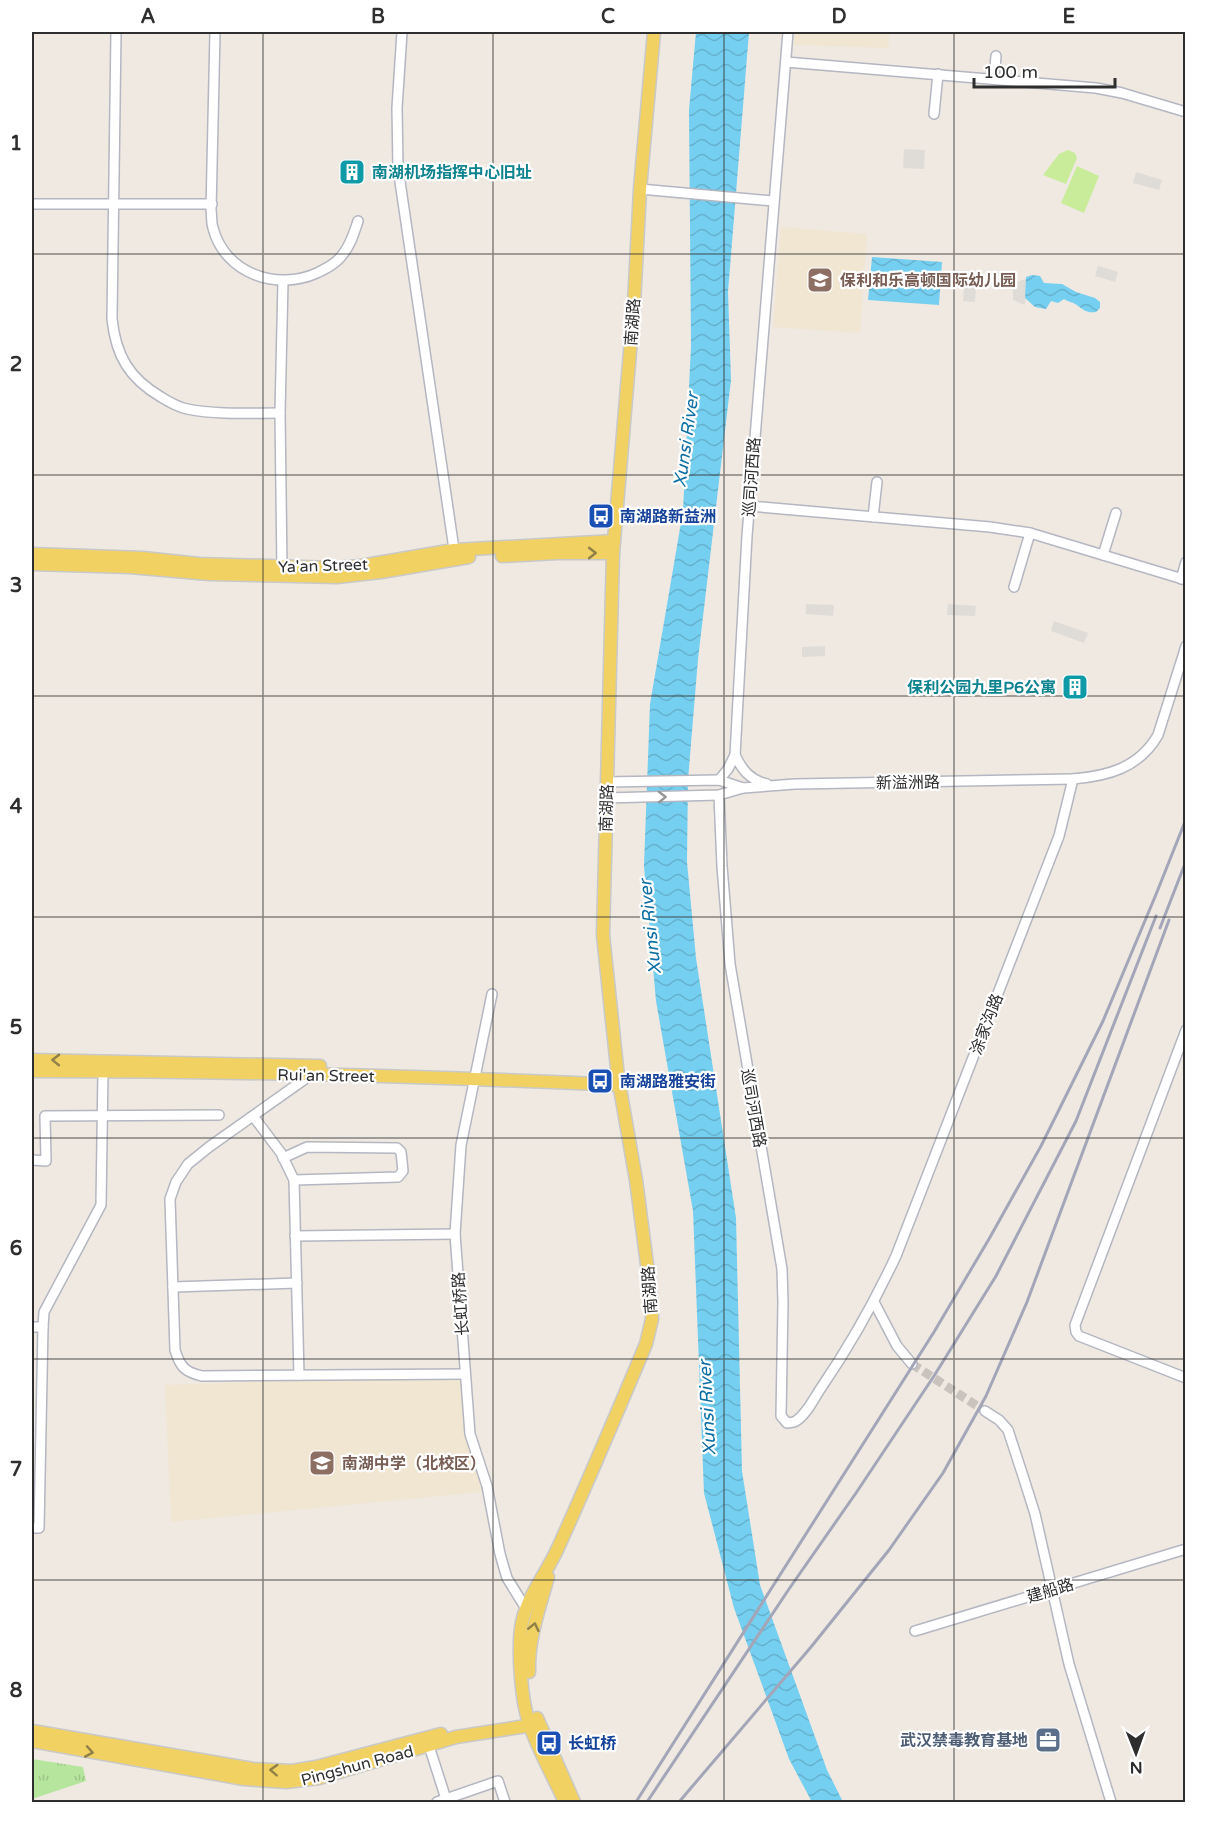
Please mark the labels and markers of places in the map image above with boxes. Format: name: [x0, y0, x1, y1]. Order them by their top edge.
building icon: 南湖机场指挥中心旧址: [337, 157, 367, 187]
place label: 南湖机场指挥中心旧址: [372, 163, 532, 183]
school or university icon: 保利和乐高顿国际幼儿园: [805, 265, 835, 295]
place label: 保利和乐高顿国际幼儿园: [840, 271, 1016, 291]
bus stop icon: 南湖路新益洲: [586, 501, 616, 531]
place label: 南湖路新益洲: [620, 507, 716, 527]
building icon: 保利公园九里P6公寓: [1060, 672, 1090, 702]
place label: 保利公园九里P6公寓: [907, 678, 1056, 698]
bus stop icon: 南湖路雅安街: [585, 1066, 615, 1096]
place label: 南湖路雅安街: [620, 1072, 716, 1092]
school or university icon: 南湖中学（北校区）: [307, 1448, 337, 1478]
place label: 南湖中学（北校区）: [342, 1454, 486, 1474]
office icon: 武汉禁毒教育基地: [1033, 1725, 1063, 1755]
bus stop icon: 长虹桥: [534, 1728, 564, 1758]
place label: 武汉禁毒教育基地: [900, 1731, 1028, 1751]
place label: 长虹桥: [568, 1734, 617, 1754]

